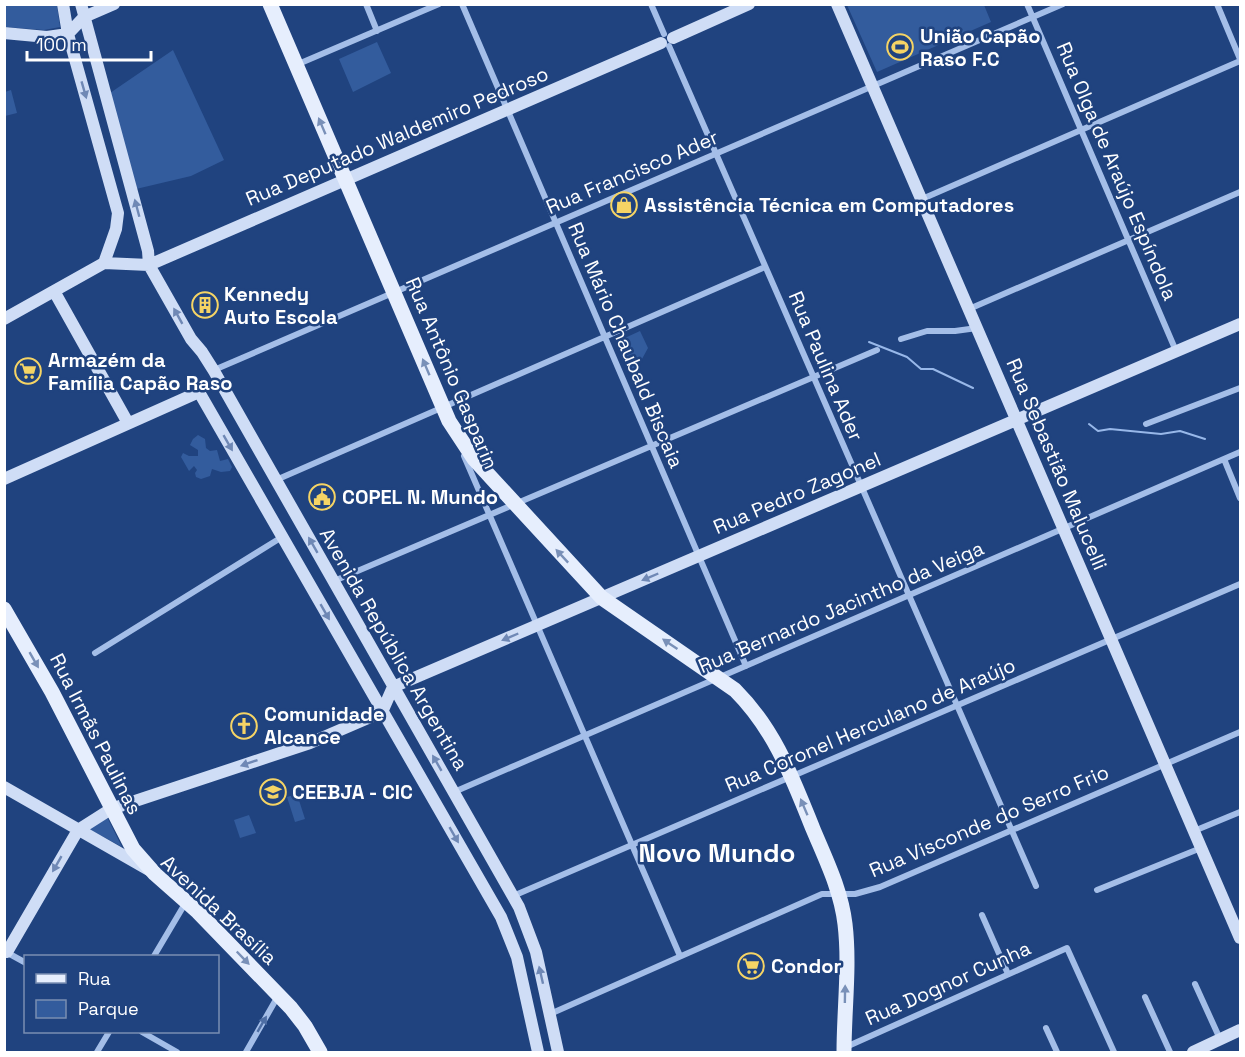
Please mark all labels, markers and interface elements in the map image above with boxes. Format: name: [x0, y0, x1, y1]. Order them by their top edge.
place label: União Capão Raso F.C: [920, 23, 1041, 72]
scale bar: [27, 24, 152, 62]
sports icon: União Capão Raso F.C: [885, 32, 915, 62]
text: 100 m: [36, 33, 87, 56]
street label: Rua Olga de Araújo Espíndola: [1051, 38, 1183, 304]
street label: Rua Deputado Waldemiro Pedroso: [242, 60, 552, 212]
one-way arrow: [80, 81, 90, 99]
one-way arrow: [317, 117, 326, 135]
street label: Rua Francisco Ader: [542, 124, 722, 220]
shop icon: Assistência Técnica em Computadores: [609, 190, 639, 220]
place label: Assistência Técnica em Computadores: [644, 192, 1014, 218]
one-way arrow: [131, 199, 141, 217]
street label: Rua Mário Chaubald Biscaia: [562, 218, 690, 472]
street label: Rua Antônio Gasparin: [400, 273, 504, 473]
place label: Kennedy Auto Escola: [224, 281, 338, 330]
street label: Rua Paulina Ader: [783, 287, 869, 445]
building icon: Kennedy Auto Escola: [190, 290, 220, 320]
one-way arrow: [173, 307, 183, 324]
place label: Armazém da Família Capão Raso: [48, 347, 232, 396]
street label: Rua Sebastião Malucelli: [1001, 354, 1113, 574]
supermarket icon: Armazém da Família Capão Raso: [13, 356, 43, 386]
one-way arrow: [421, 358, 430, 376]
one-way arrow: [223, 435, 233, 452]
street label: Rua Pedro Zagonel: [709, 446, 885, 540]
public building icon: COPEL N. Mundo: [307, 482, 337, 512]
place label: COPEL N. Mundo: [342, 484, 498, 510]
street label: Avenida República Argentina: [314, 523, 474, 775]
street label: Rua Bernardo Jacintho da Veiga: [694, 535, 988, 679]
one-way arrow: [307, 537, 318, 553]
one-way arrow: [555, 549, 569, 563]
one-way arrow: [641, 572, 659, 582]
one-way arrow: [320, 604, 330, 621]
one-way arrow: [500, 632, 518, 642]
one-way arrow: [662, 639, 678, 650]
street label: Rua Irmãs Paulinas: [44, 649, 148, 819]
one-way arrow: [29, 651, 39, 668]
street label: Rua Coronel Herculano de Araújo: [721, 652, 1019, 798]
place label: Comunidade Alcance: [264, 701, 384, 750]
church icon: Comunidade Alcance: [229, 711, 259, 741]
one-way arrow: [432, 754, 442, 771]
one-way arrow: [240, 759, 258, 769]
street label: Rua Visconde do Serro Frio: [865, 759, 1113, 883]
school or university icon: CEEBJA - CIC: [258, 777, 288, 807]
place label: CEEBJA - CIC: [292, 779, 413, 805]
one-way arrow: [799, 797, 809, 815]
one-way arrow: [448, 827, 459, 843]
district label: Novo Mundo: [639, 836, 795, 870]
street label: Avenida Brasília: [155, 849, 283, 971]
one-way arrow: [52, 856, 63, 872]
street label: Rua Dognor Cunha: [861, 935, 1035, 1031]
one-way arrow: [236, 951, 250, 966]
supermarket icon: Condor: [736, 951, 766, 981]
place label: Condor: [771, 953, 841, 979]
legend: [24, 955, 219, 1033]
one-way arrow: [536, 966, 546, 984]
text: Rua: [78, 967, 111, 990]
one-way arrow: [840, 985, 850, 1004]
text: Parque: [78, 997, 139, 1020]
one-way arrow: [257, 1015, 267, 1032]

